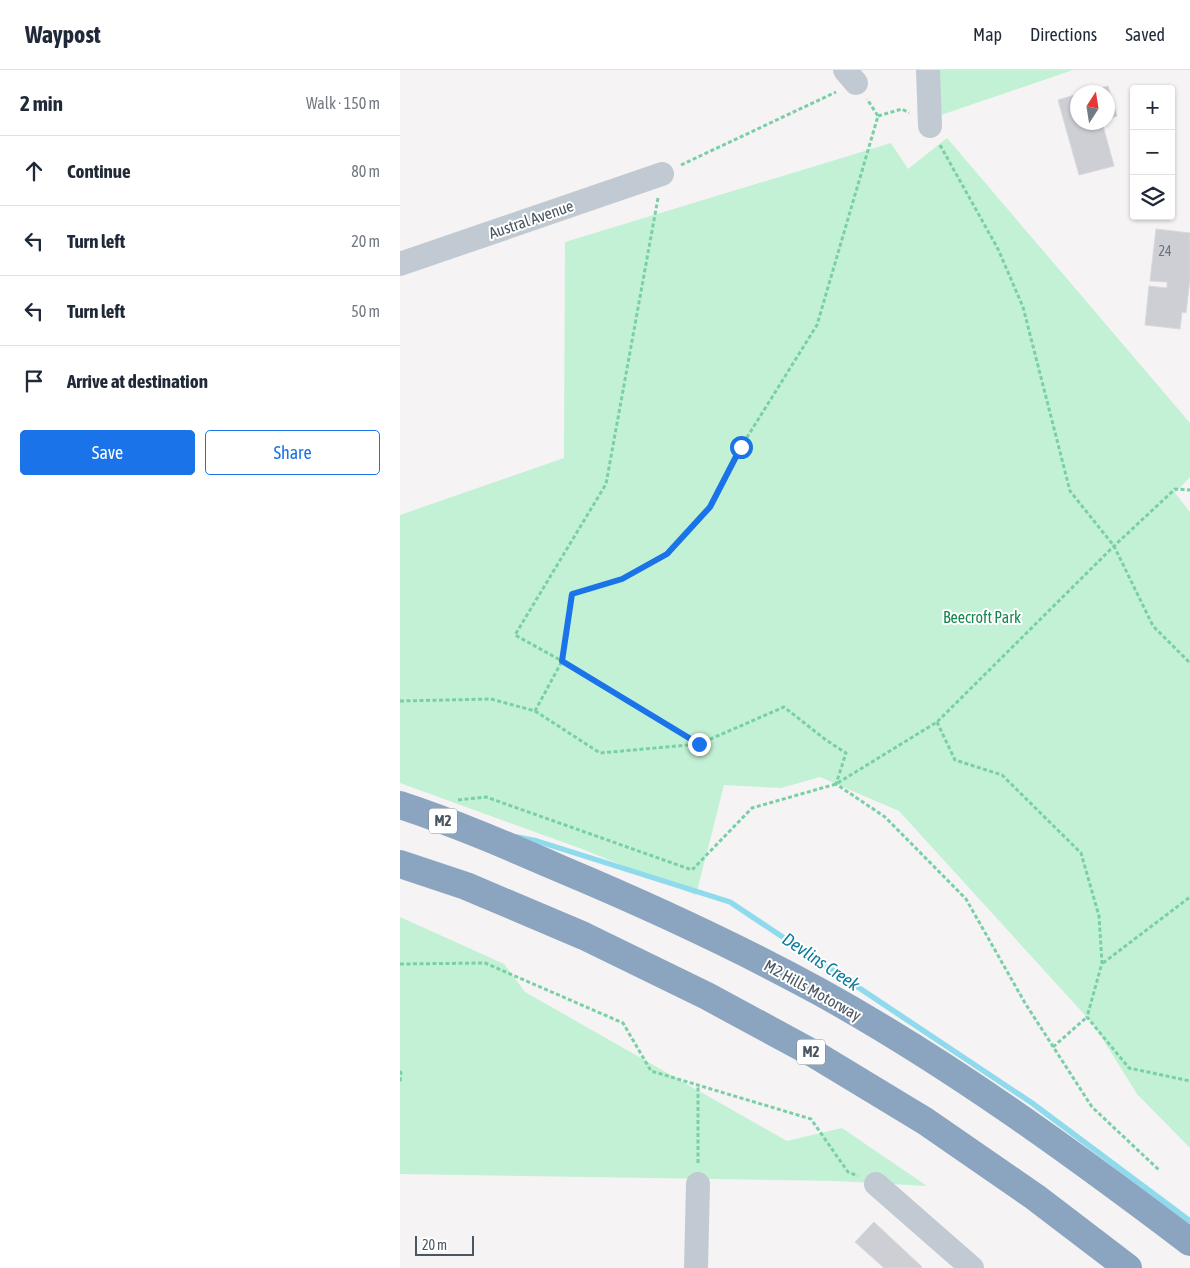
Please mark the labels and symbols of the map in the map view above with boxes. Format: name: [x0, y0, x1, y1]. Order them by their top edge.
north arrow: [1070, 85, 1115, 130]
street label: Austral Avenue: [486, 196, 576, 242]
house number: 24: [1158, 243, 1172, 259]
route start: [730, 436, 753, 459]
park label: Beecroft Park: [943, 608, 1021, 626]
route end: [688, 733, 711, 756]
road number: M2: [429, 808, 457, 834]
water label: Devlins Creek: [779, 928, 865, 996]
street label: M2 Hills Motorway: [761, 956, 865, 1025]
road number: M2: [797, 1040, 825, 1064]
scale bar: [415, 1233, 474, 1256]

